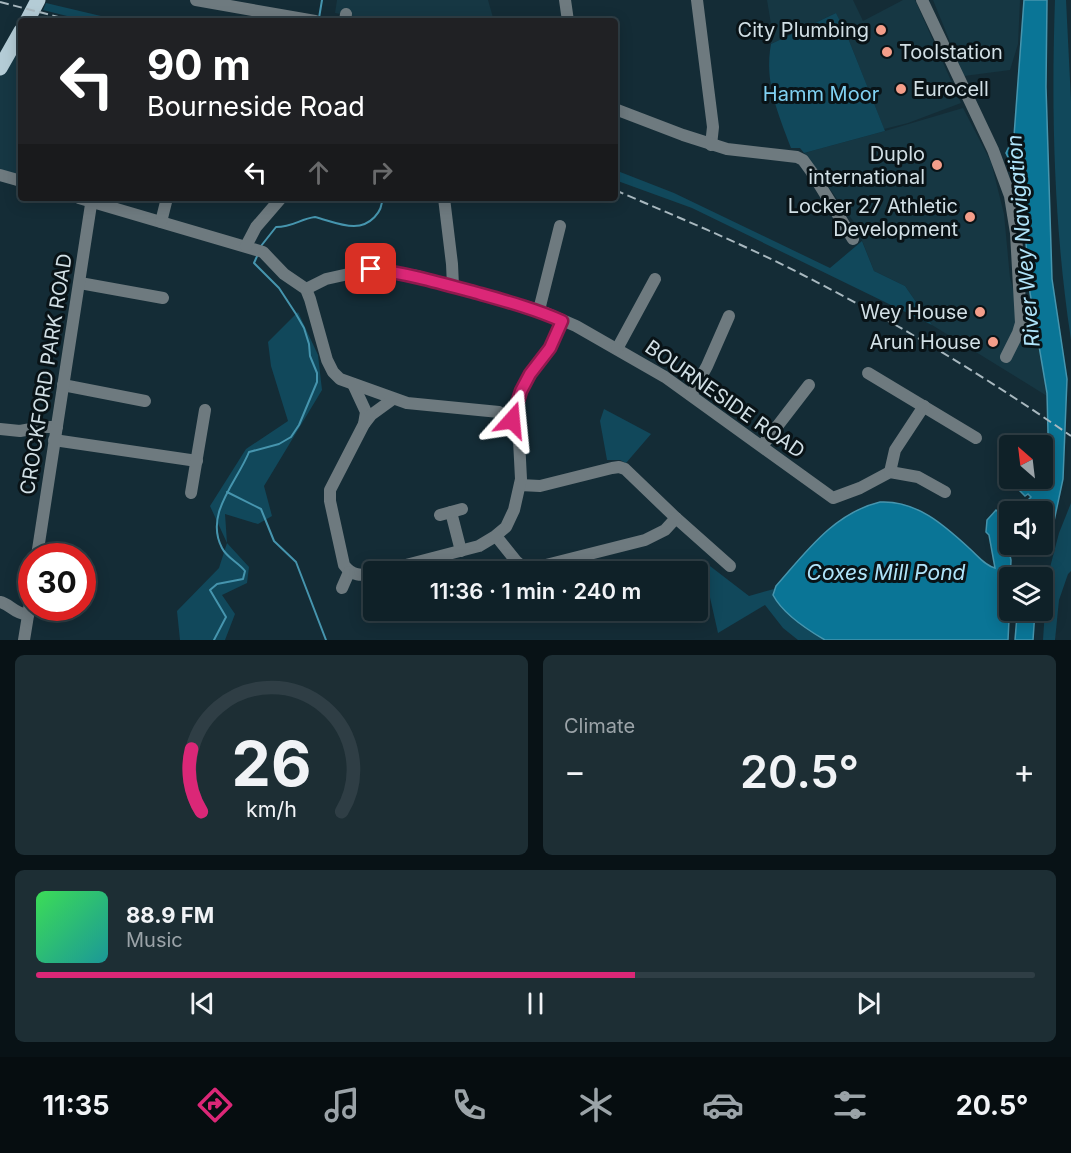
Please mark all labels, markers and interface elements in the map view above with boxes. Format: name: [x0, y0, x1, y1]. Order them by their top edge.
place label: City Plumbing: [738, 18, 869, 42]
marker: City Plumbing: [874, 23, 888, 37]
text: 90 m: [147, 39, 251, 90]
place label: Toolstation: [899, 40, 1003, 64]
icon: left: [48, 42, 126, 120]
marker: Toolstation: [880, 45, 894, 59]
place label: Eurocell: [913, 77, 989, 101]
park label: Hamm Moor: [763, 82, 880, 106]
marker: Eurocell: [894, 82, 908, 96]
text: Bourneside Road: [147, 90, 365, 123]
water label: River Wey Navigation: [1001, 134, 1045, 348]
place label: Duplo international: [808, 142, 925, 189]
icon: left: [239, 156, 272, 189]
icon: ahead: [302, 156, 335, 189]
icon: right: [365, 156, 398, 189]
marker: Duplo international: [930, 158, 944, 172]
place label: Locker 27 Athletic Development: [788, 194, 958, 241]
marker: Locker 27 Athletic Development: [963, 210, 977, 224]
pin: [345, 243, 396, 294]
street label: CROCKFORD PARK ROAD: [15, 252, 77, 496]
icon: arrive: [354, 252, 387, 285]
place label: Wey House: [860, 300, 968, 324]
marker: Wey House: [973, 305, 987, 319]
place label: Arun House: [870, 330, 981, 354]
street label: BOURNESIDE ROAD: [641, 335, 809, 463]
marker: Arun House: [986, 335, 1000, 349]
position arrow: [480, 388, 544, 452]
north arrow: [999, 435, 1053, 489]
map controls: [999, 435, 1053, 621]
button: sound: [999, 501, 1053, 555]
speed limit sign: 30: [18, 543, 96, 621]
water label: Coxes Mill Pond: [807, 560, 966, 585]
button: layers: [999, 567, 1053, 621]
text: 11:36 · 1 min · 240 m: [430, 578, 641, 604]
text: Climate: [564, 714, 635, 738]
text: 26: [232, 726, 311, 801]
text: 20.5°: [740, 744, 859, 799]
text: −: [564, 751, 586, 791]
text: +: [1013, 751, 1035, 791]
text: km/h: [246, 796, 297, 822]
text: 88.9 FM: [126, 902, 214, 928]
text: Music: [126, 928, 183, 952]
icon: previous: [186, 987, 219, 1020]
icon: pause: [519, 987, 552, 1020]
icon: next: [852, 987, 885, 1020]
icon: directions: [194, 1084, 236, 1126]
icon: music: [321, 1084, 363, 1126]
icon: phone: [448, 1084, 490, 1126]
icon: climate: [575, 1084, 617, 1126]
icon: car: [702, 1084, 744, 1126]
icon: filters: [829, 1084, 871, 1126]
text: 11:35: [42, 1089, 109, 1122]
text: 20.5°: [956, 1089, 1028, 1122]

